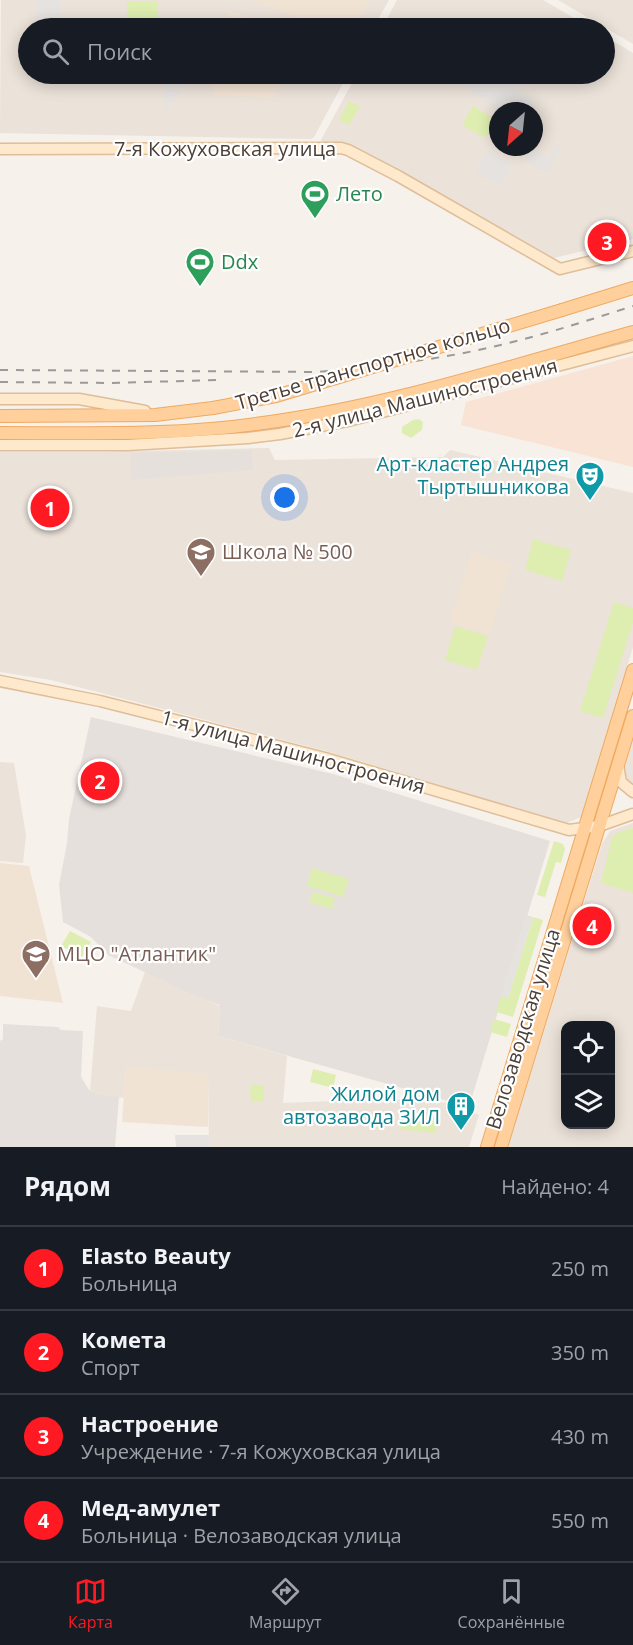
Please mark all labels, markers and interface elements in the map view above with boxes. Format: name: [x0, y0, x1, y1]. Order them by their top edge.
search box: [18, 18, 615, 84]
icon: search: [39, 35, 72, 68]
text: Поиск: [87, 36, 152, 66]
north arrow: [489, 102, 543, 156]
street label: 7-я Кожуховская улица: [114, 135, 336, 162]
sports icon: Лето: [299, 178, 331, 220]
place label: Лето: [336, 180, 383, 207]
pin: 3: [588, 220, 626, 264]
sports icon: Ddx: [184, 246, 216, 288]
place label: Ddx: [221, 248, 259, 275]
street label: Третье транспортное кольцо: [232, 311, 513, 416]
street label: 2-я улица Машиностроения: [289, 351, 560, 444]
place label: Арт-кластер Андрея Тыртышникова: [376, 450, 569, 500]
theatre icon: Арт-кластер Андрея Тыртышникова: [574, 460, 606, 502]
your location: [270, 483, 299, 512]
pin: 1: [31, 486, 70, 530]
school or university icon: Школа № 500: [185, 536, 217, 578]
place label: Школа № 500: [222, 538, 353, 565]
street label: 1-я улица Машиностроения: [158, 703, 428, 800]
pin: 2: [80, 758, 120, 804]
pin: 4: [572, 904, 612, 948]
street label: Велозаводская улица: [479, 925, 566, 1133]
school or university icon: МЦО "Атлантик": [20, 938, 52, 980]
place label: МЦО "Атлантик": [57, 940, 216, 967]
map controls: [561, 1021, 615, 1129]
button: locate: [561, 1021, 615, 1075]
button: layers: [561, 1075, 615, 1129]
place label: Жилой дом автозавода ЗИЛ: [283, 1080, 440, 1130]
building icon: Жилой дом автозавода ЗИЛ: [445, 1090, 477, 1132]
text: Рядом: [24, 1168, 111, 1204]
text: Найдено: 4: [501, 1173, 609, 1200]
text: Elasto Beauty: [81, 1240, 231, 1270]
text: 1: [38, 1255, 49, 1282]
text: 250 m: [551, 1255, 609, 1282]
text: Больница: [81, 1270, 178, 1297]
text: Комета: [81, 1324, 166, 1354]
text: 2: [38, 1339, 49, 1366]
text: 350 m: [551, 1339, 609, 1366]
text: Спорт: [81, 1354, 140, 1381]
text: Настроение: [81, 1408, 219, 1438]
text: 3: [38, 1423, 49, 1450]
text: 430 m: [551, 1423, 609, 1450]
text: Учреждение · 7-я Кожуховская улица: [81, 1438, 441, 1465]
text: Мед-амулет: [81, 1492, 220, 1522]
text: 4: [38, 1507, 49, 1534]
text: 550 m: [551, 1507, 609, 1534]
text: Больница · Велозаводская улица: [81, 1522, 402, 1549]
tab: Карта: [68, 1575, 113, 1633]
tab: Маршрут: [249, 1575, 322, 1633]
tab: Сохранённые: [458, 1575, 565, 1633]

